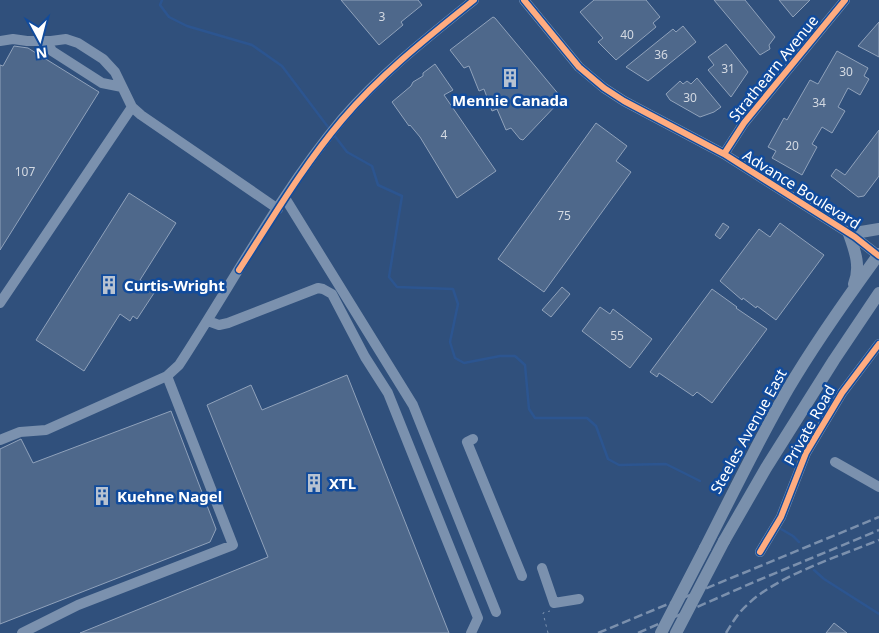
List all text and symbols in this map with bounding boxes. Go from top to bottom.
house number: 3 [379,8,386,25]
street label: Strathearn Avenue [724,11,822,125]
north arrow [15,15,65,65]
house number: 40 [620,26,634,43]
text: N [35,43,48,64]
house number: 36 [654,46,668,63]
house number: 31 [721,60,735,77]
house number: 30 [839,63,853,80]
building icon: Mennie Canada [499,67,521,89]
house number: 30 [683,89,697,106]
place label: Mennie Canada [452,90,568,110]
house number: 34 [812,94,826,111]
house number: 4 [441,126,448,143]
house number: 20 [785,137,799,154]
street label: Advance Boulevard [739,145,865,233]
house number: 107 [15,163,35,180]
house number: 75 [557,207,571,224]
building icon: Curtis-Wright [98,274,120,296]
place label: Curtis-Wright [124,275,225,295]
house number: 55 [610,327,624,344]
street label: Steeles Avenue East [705,364,791,497]
street label: Private Road [779,381,839,469]
building icon: XTL [303,472,325,494]
place label: XTL [329,473,356,493]
building icon: Kuehne Nagel [91,485,113,507]
place label: Kuehne Nagel [117,486,222,506]

